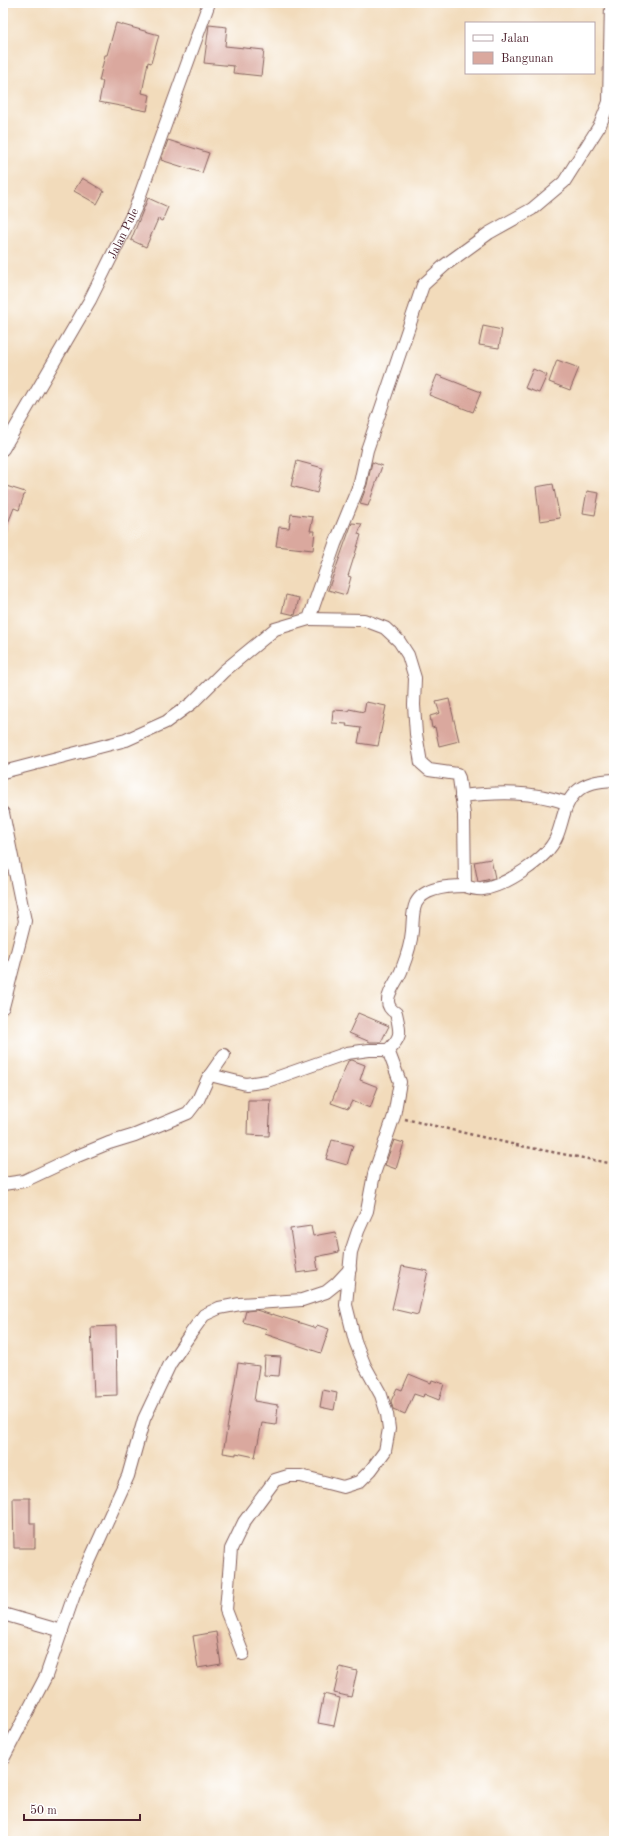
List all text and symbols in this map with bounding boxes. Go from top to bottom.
legend [465,22,595,74]
text: Jalan [501,33,530,45]
text: Bangunan [501,53,554,65]
street label: Jalan Pule [106,206,142,261]
scale bar [24,1796,140,1822]
text: 50 m [30,1804,57,1817]

